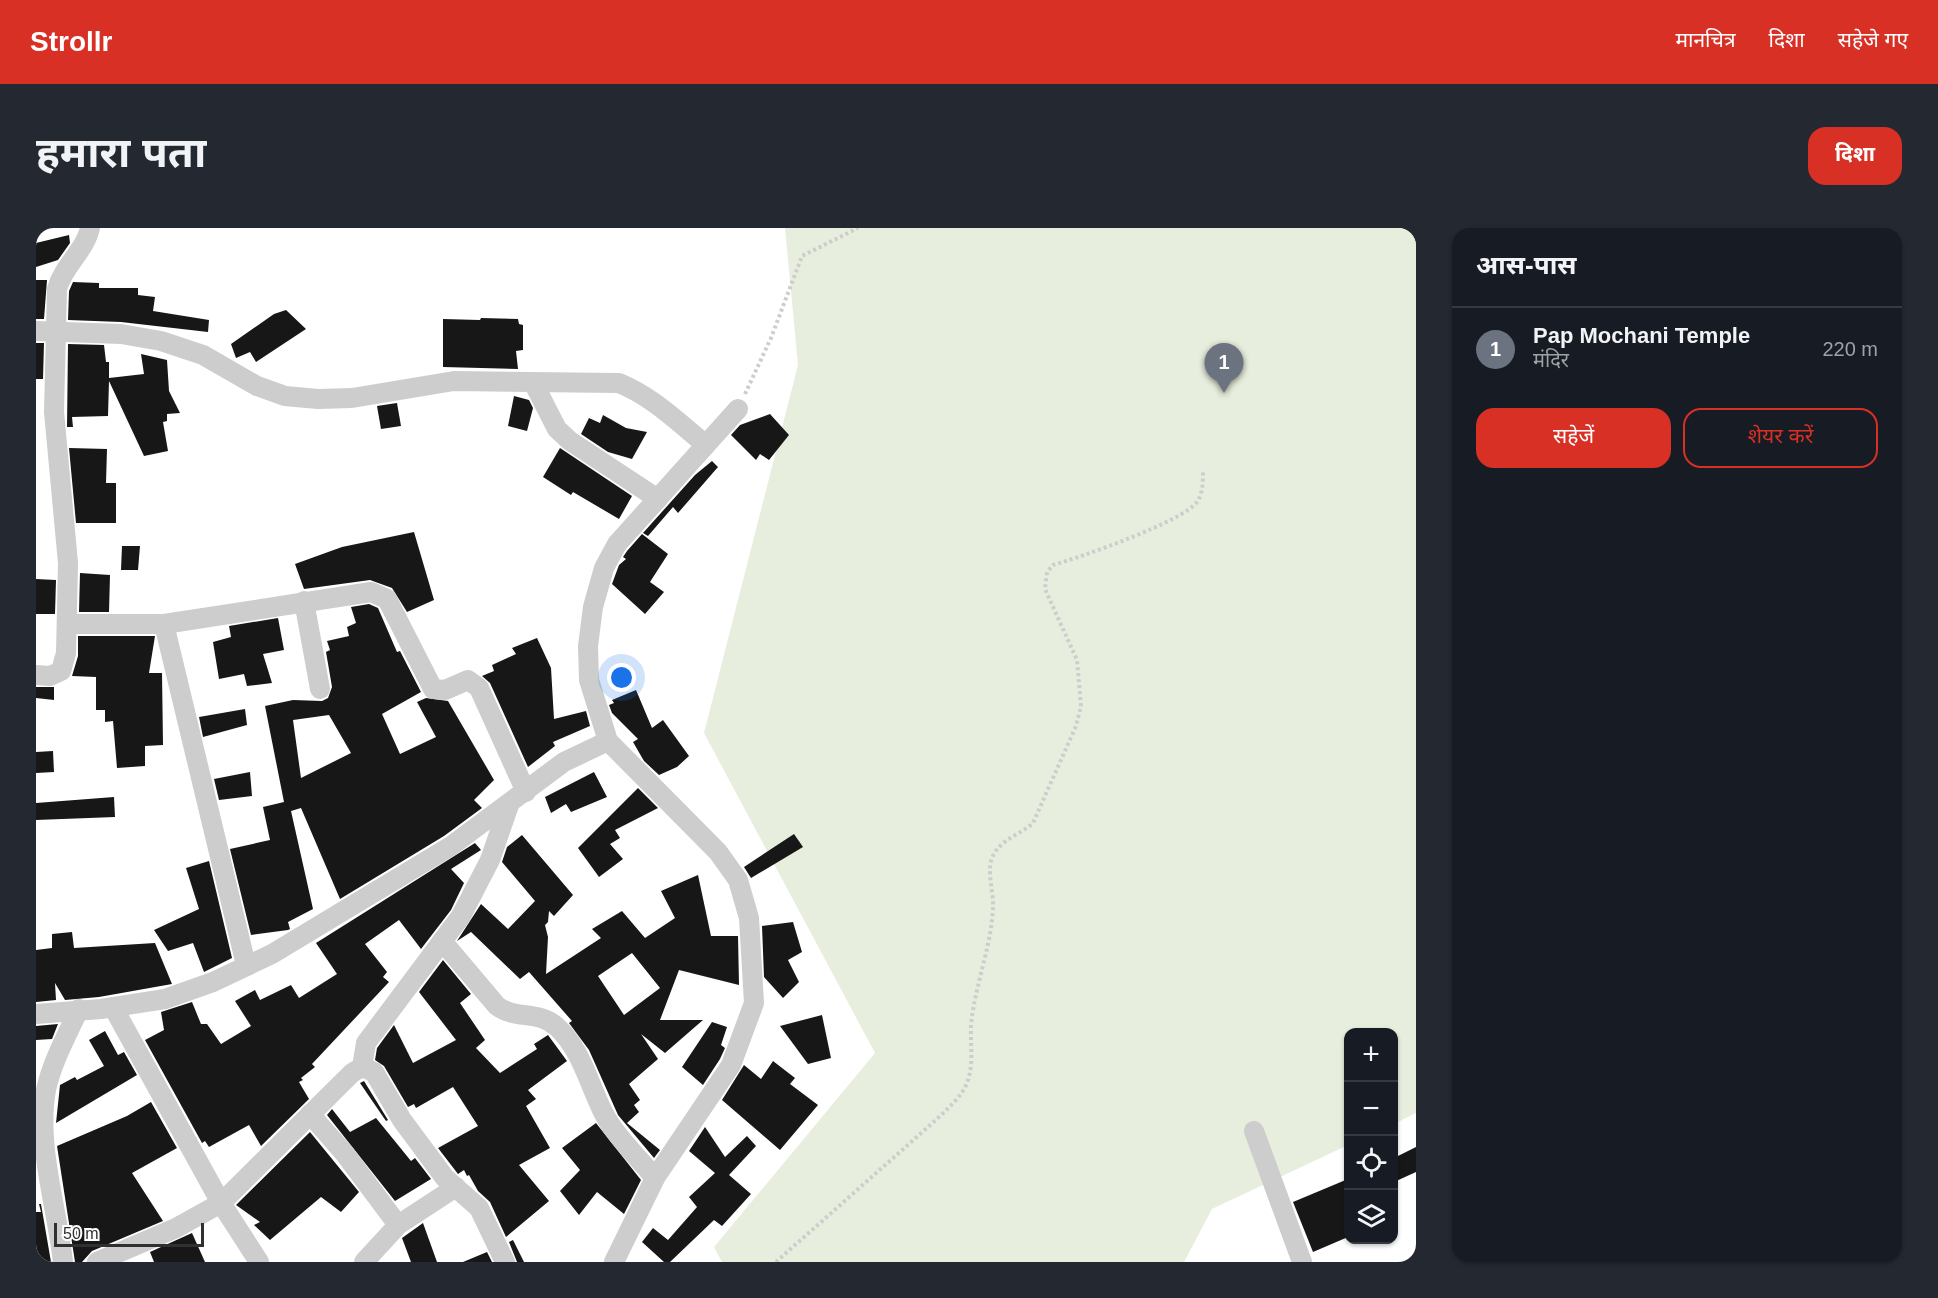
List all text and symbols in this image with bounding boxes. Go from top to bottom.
text: Strollr [30,26,112,57]
text: मानचित्र [1675,28,1735,51]
text: दिशा [1768,28,1805,51]
text: सहेजे गए [1838,28,1908,51]
button: दिशा [1808,127,1902,185]
text: हमारा पता [36,129,206,176]
text: आस-पास [1476,250,1576,280]
text: Pap Mochani Temple [1533,323,1750,348]
text: 1 [1490,338,1501,360]
text: 220 m [1822,338,1878,360]
pin: 1 [1204,344,1244,393]
text: मंदिर [1533,349,1569,371]
button: सहेजें [1476,408,1671,468]
button: शेयर करें [1683,408,1878,468]
your location [607,663,636,692]
map controls [1344,1028,1398,1244]
button: + [1344,1028,1398,1082]
button: − [1344,1082,1398,1136]
button: locate [1344,1136,1398,1190]
button: layers [1344,1190,1398,1244]
scale bar [54,1220,204,1248]
text: 50 m [63,1225,99,1242]

